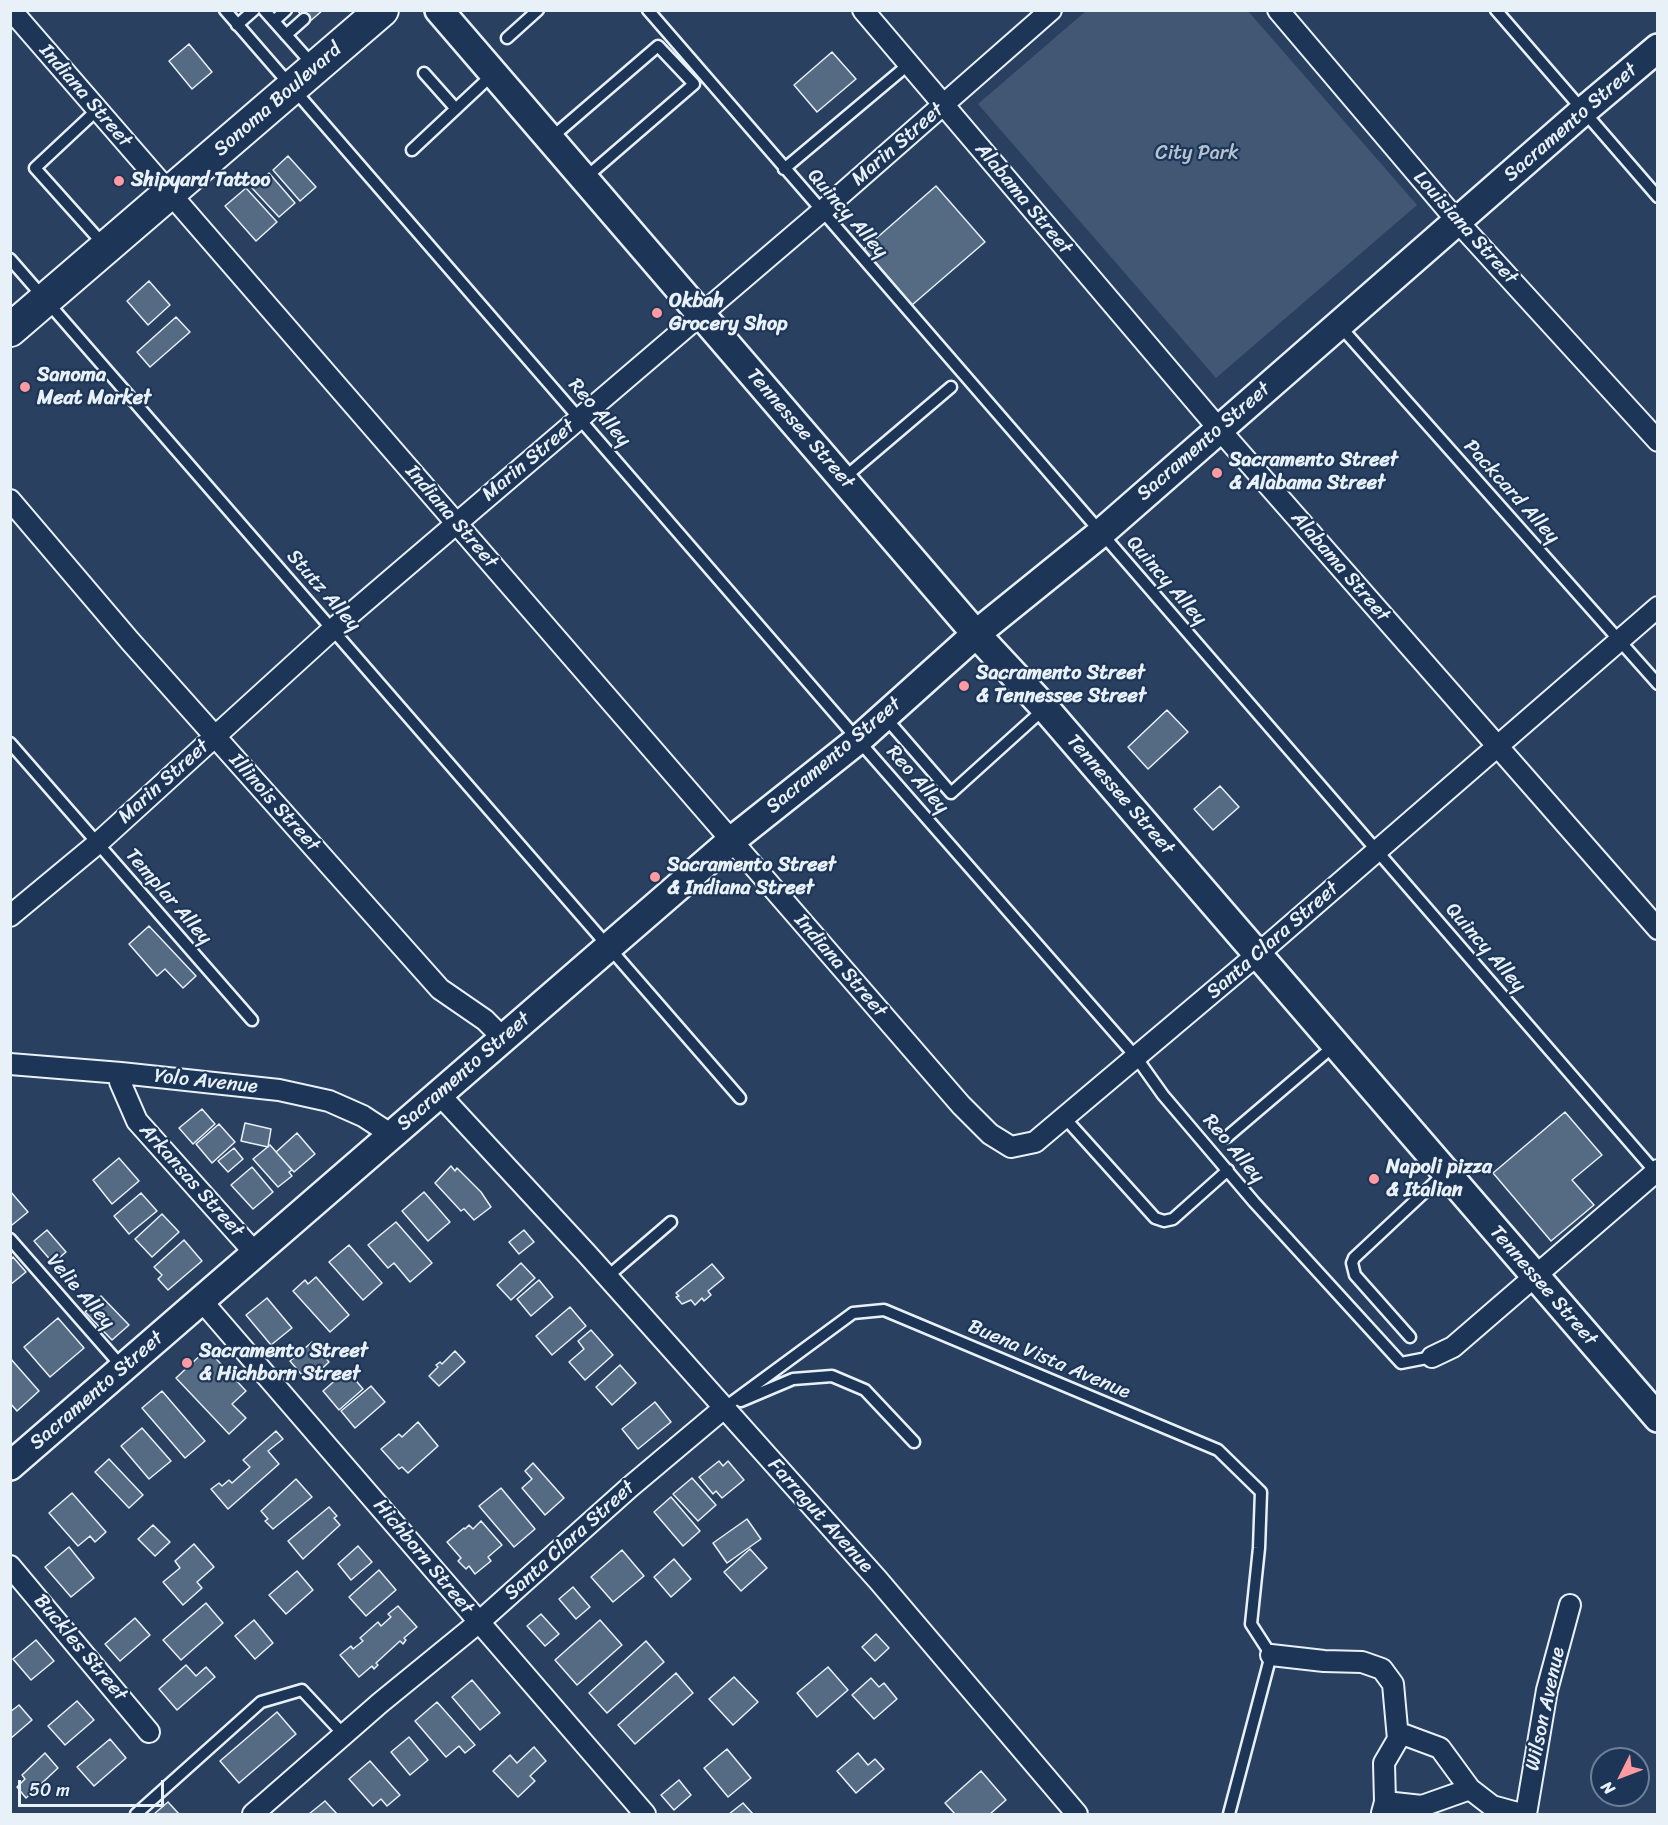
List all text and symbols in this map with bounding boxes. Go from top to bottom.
street label: Sonoma Boulevard [209,38,347,162]
street label: Indiana Street [34,39,136,153]
street label: Sacramento Street [1499,59,1643,187]
street label: Marin Street [847,98,949,192]
street label: Alabama Street [969,138,1077,260]
park label: City Park [1155,142,1239,166]
street label: Quincy Alley [802,164,892,264]
street label: Louisiana Street [1408,166,1522,290]
place label: Shipyard Tattoo [131,169,270,193]
marker: Shipyard Tattoo [112,174,126,188]
place label: Okbah Grocery Shop [669,290,788,337]
marker: Okbah Grocery Shop [650,306,664,320]
place label: Sanoma Meat Market [37,364,151,411]
street label: Tennessee Street [741,364,859,494]
street label: Reo Alley [563,374,635,452]
street label: Sacramento Street [1132,378,1276,506]
marker: Sanoma Meat Market [18,380,32,394]
street label: Marin Street [478,415,580,507]
street label: Packcard Alley [1458,435,1564,549]
place label: Sacramento Street & Alabama Street [1229,449,1398,496]
street label: Indiana Street [400,460,502,574]
marker: Sacramento Street & Alabama Street [1210,466,1224,480]
street label: Alabama Street [1286,507,1394,627]
street label: Quincy Alley [1121,531,1211,631]
street label: Stutz Alley [281,545,365,637]
place label: Sacramento Street & Tennessee Street [976,662,1146,709]
marker: Sacramento Street & Tennessee Street [957,679,971,693]
street label: Sacramento Street [762,693,906,819]
street label: Tennessee Street [1061,730,1179,860]
street label: Marin Street [114,735,214,829]
street label: Reo Alley [881,741,953,819]
street label: Illinois Street [224,749,324,857]
street label: Templar Alley [120,844,216,950]
place label: Sacramento Street & Indiana Street [667,854,836,901]
marker: Sacramento Street & Indiana Street [648,870,662,884]
street label: Santa Clara Street [1202,877,1344,1005]
street label: Quincy Alley [1440,898,1530,998]
street label: Indiana Street [789,909,891,1023]
street label: Sacramento Street [392,1008,536,1136]
street label: Yolo Avenue [153,1065,259,1099]
street label: Reo Alley [1197,1110,1269,1188]
street label: Arkansas Street [134,1119,248,1243]
place label: Napoli pizza & Italian [1386,1156,1492,1203]
marker: Napoli pizza & Italian [1367,1172,1381,1186]
street label: Tennessee Street [1484,1221,1602,1351]
street label: Velie Alley [41,1250,119,1334]
street label: Buena Vista Avenue [964,1315,1134,1405]
street label: Sacramento Street [25,1327,169,1455]
place label: Sacramento Street & Hichborn Street [199,1340,368,1387]
marker: Sacramento Street & Hichborn Street [180,1356,194,1370]
street label: Farragut Avenue [762,1454,878,1578]
street label: Santa Clara Street [500,1476,640,1606]
street label: Hichborn Street [368,1494,478,1620]
street label: Buckles Street [28,1590,132,1706]
street label: Wilson Avenue [1521,1645,1571,1773]
north arrow [1590,1747,1650,1807]
scale bar [21,1768,166,1806]
text: 50 m [29,1774,70,1806]
text: N [1593,1774,1622,1802]

